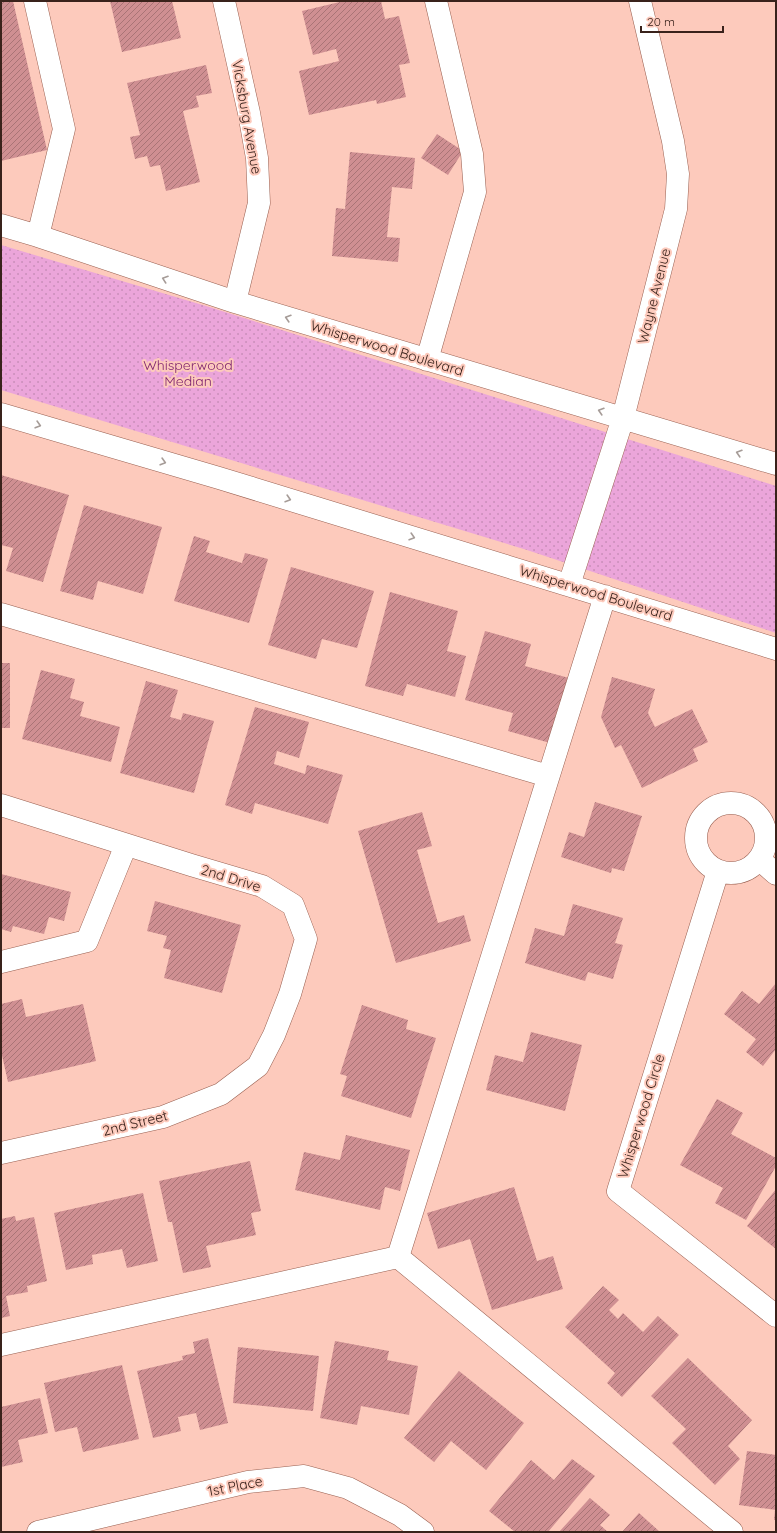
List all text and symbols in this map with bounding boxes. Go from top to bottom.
scale bar [641,8,723,34]
text: 20 m [647,14,675,29]
street label: Vicksburg Avenue [228,59,266,176]
street label: Wayne Avenue [633,246,675,346]
one-way arrow [161,275,168,283]
one-way arrow [285,314,292,323]
street label: Whisperwood Boulevard [308,316,466,380]
park label: Whisperwood Median [143,356,233,390]
one-way arrow [597,407,604,416]
one-way arrow [35,420,42,429]
one-way arrow [735,449,742,458]
one-way arrow [159,457,166,466]
one-way arrow [284,494,291,503]
one-way arrow [408,532,415,541]
street label: Whisperwood Boulevard [517,561,675,625]
street label: 2nd Drive [199,860,263,896]
street label: Whisperwood Circle [614,1052,668,1180]
street label: 2nd Street [101,1106,170,1140]
street label: 1st Place [206,1472,264,1500]

